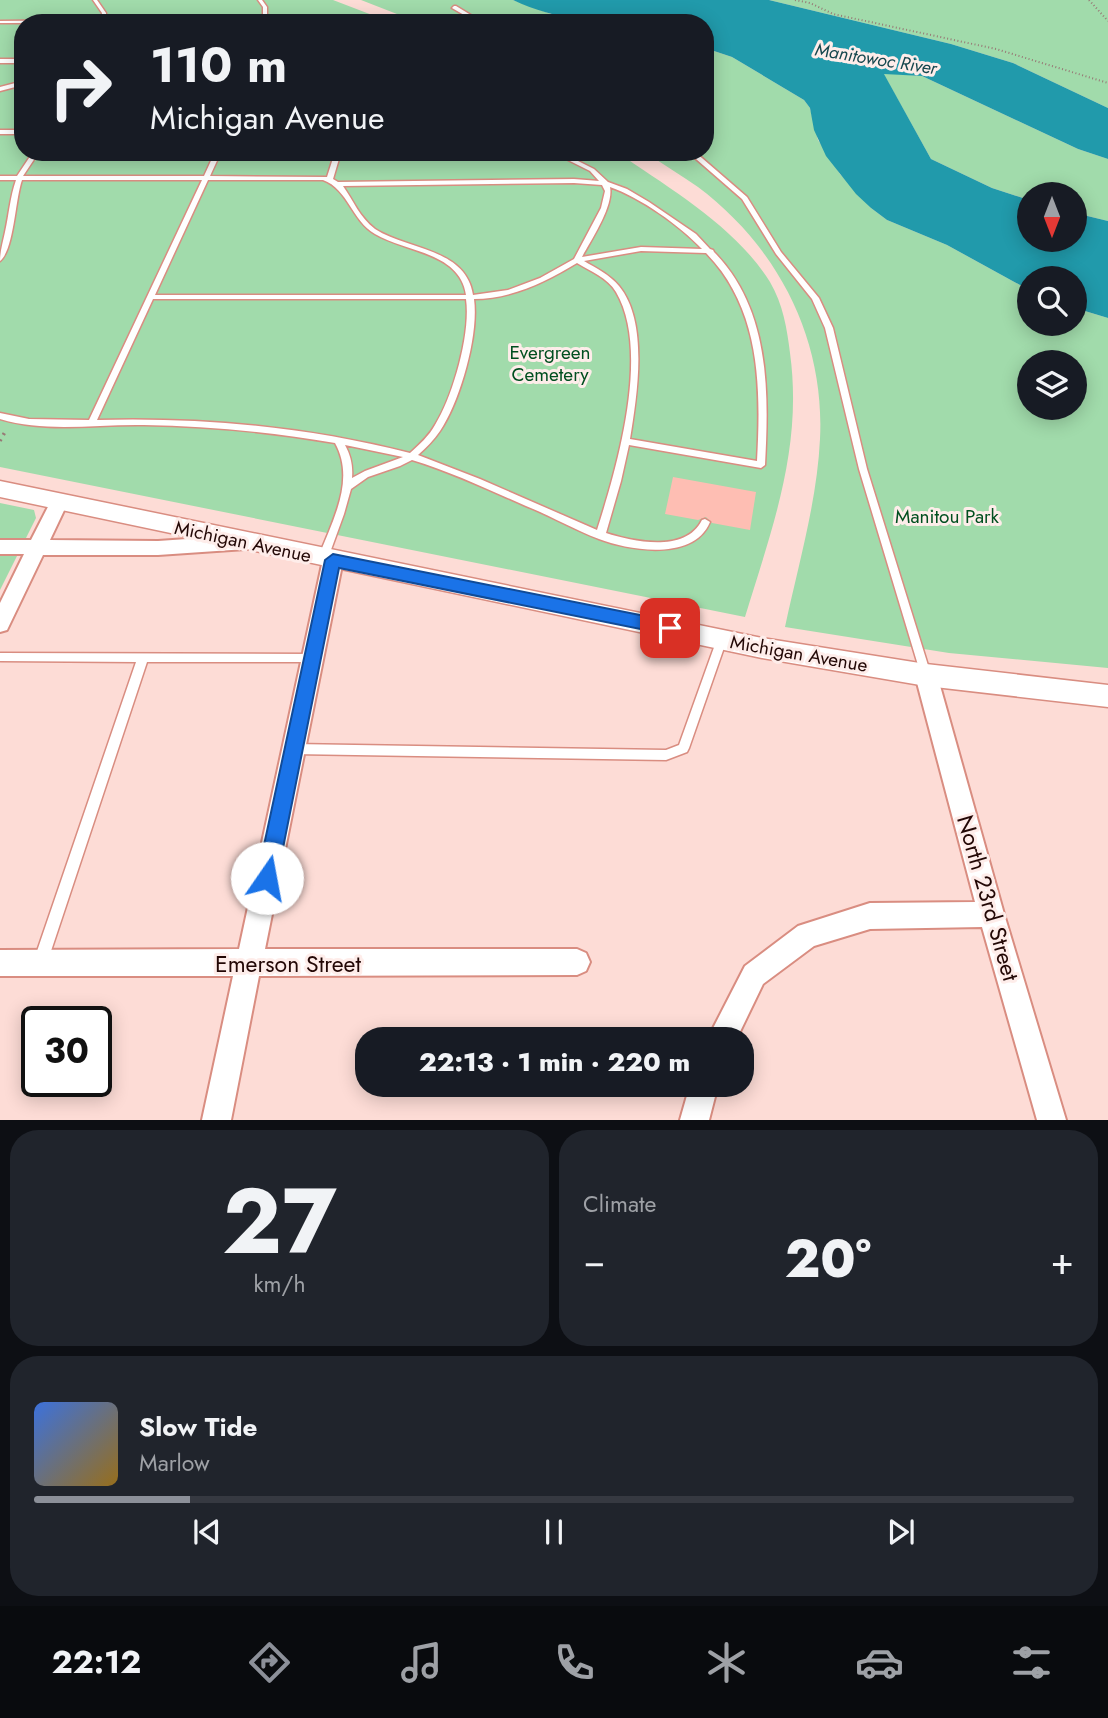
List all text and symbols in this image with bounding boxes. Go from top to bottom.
text: 110 m [150,30,287,100]
water label: Manitowoc River [813,37,940,82]
icon: right [35,42,126,133]
text: Michigan Avenue [150,95,384,141]
north arrow [1017,182,1087,252]
map controls [1017,182,1087,420]
button: search [1017,266,1087,336]
park label: Evergreen Cemetery [509,339,591,388]
button: layers [1017,350,1087,420]
park label: Manitou Park [895,503,1000,530]
street label: Michigan Avenue [172,514,314,569]
pin [640,598,700,658]
icon: arrive [651,609,689,647]
street label: Michigan Avenue [728,628,870,679]
street label: North 23rd Street [948,811,1028,985]
position arrow [230,841,304,915]
street label: Emerson Street [215,947,361,981]
speed limit sign: 30 [21,1006,112,1097]
text: 22:13 · 1 min · 220 m [419,1043,690,1081]
text: 27 [222,1156,337,1287]
text: Climate [583,1187,656,1221]
text: 20° [785,1221,871,1297]
text: − [583,1233,605,1288]
text: + [1051,1233,1074,1288]
text: km/h [254,1267,305,1301]
text: Slow Tide [139,1408,258,1446]
text: Marlow [139,1446,210,1480]
icon: previous [188,1513,226,1551]
icon: pause [535,1513,573,1551]
icon: next [882,1513,920,1551]
icon: directions [245,1638,294,1687]
icon: music [397,1638,446,1687]
icon: phone [550,1638,599,1687]
icon: climate [702,1638,751,1687]
icon: car [855,1638,904,1687]
icon: filters [1007,1638,1056,1687]
text: 22:12 [52,1639,141,1685]

